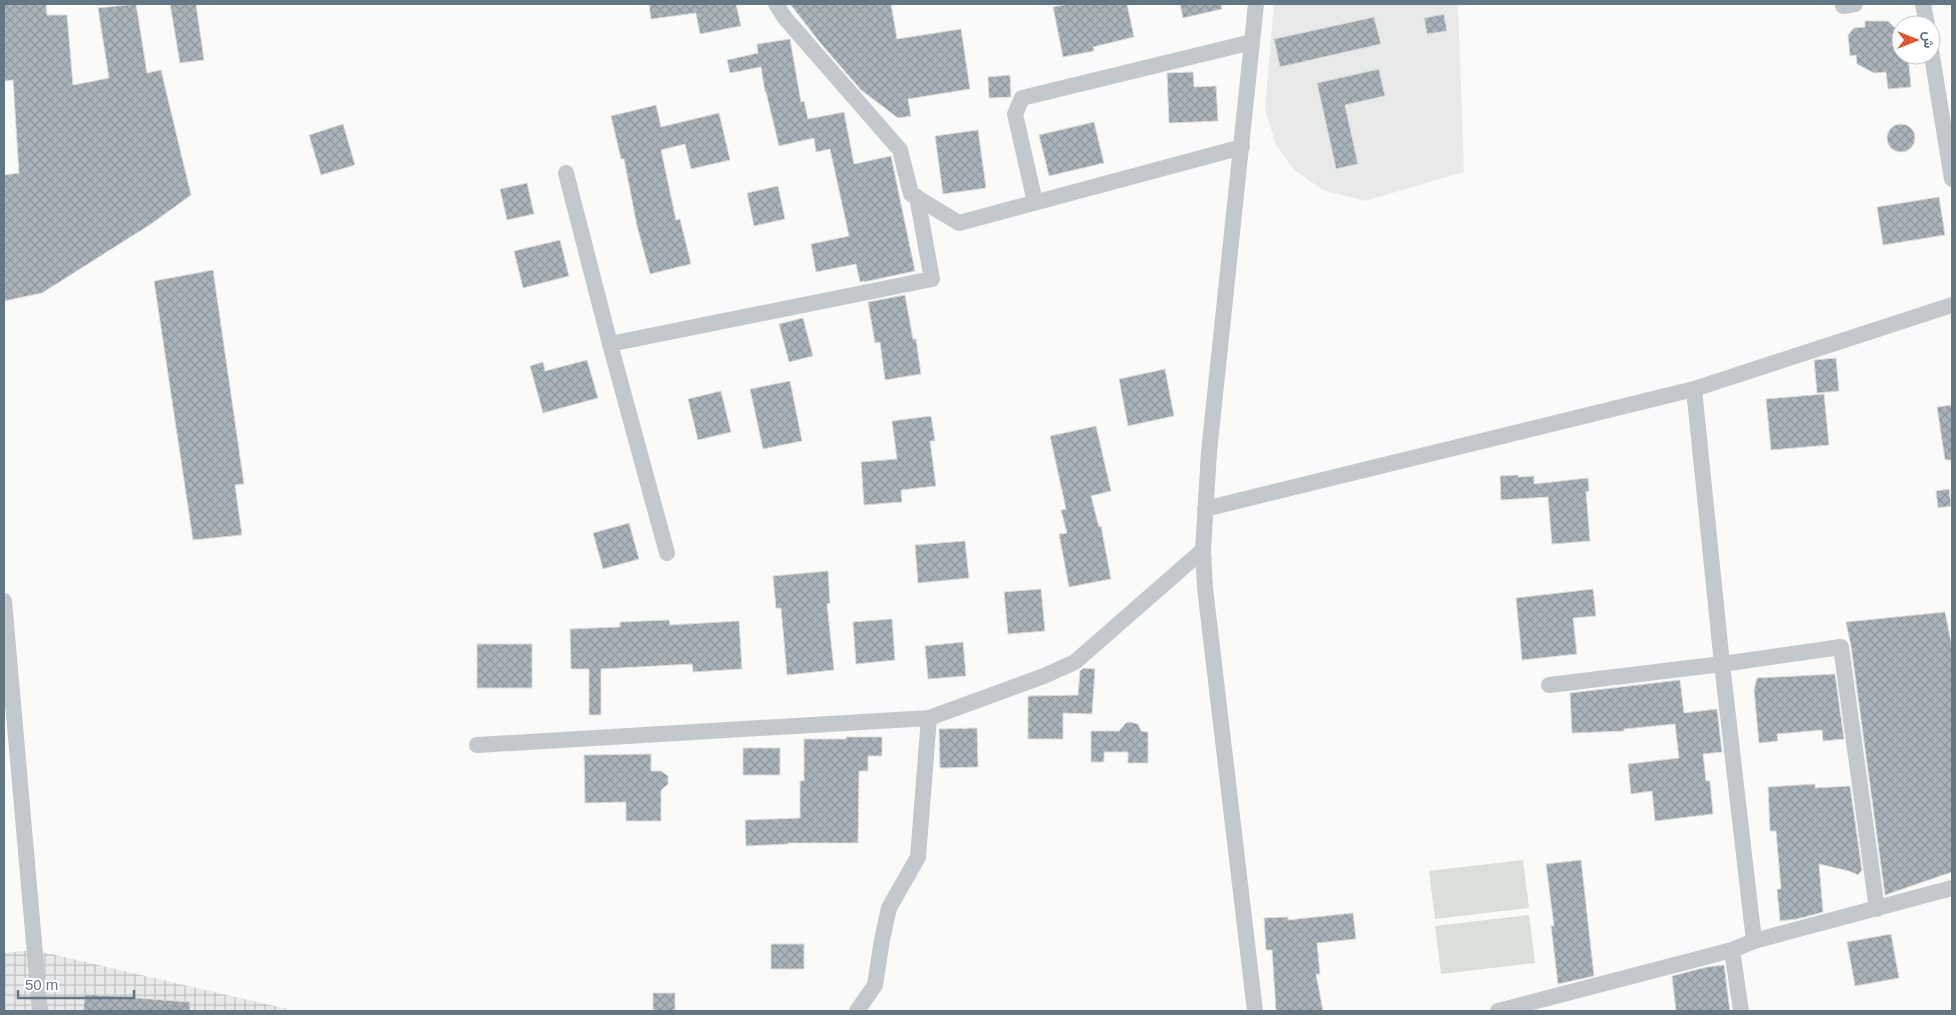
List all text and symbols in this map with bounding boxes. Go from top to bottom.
north arrow [1891,15,1941,65]
text: ش [1920,32,1937,49]
scale bar [18,968,134,1000]
text: 50 m [25,976,58,993]

